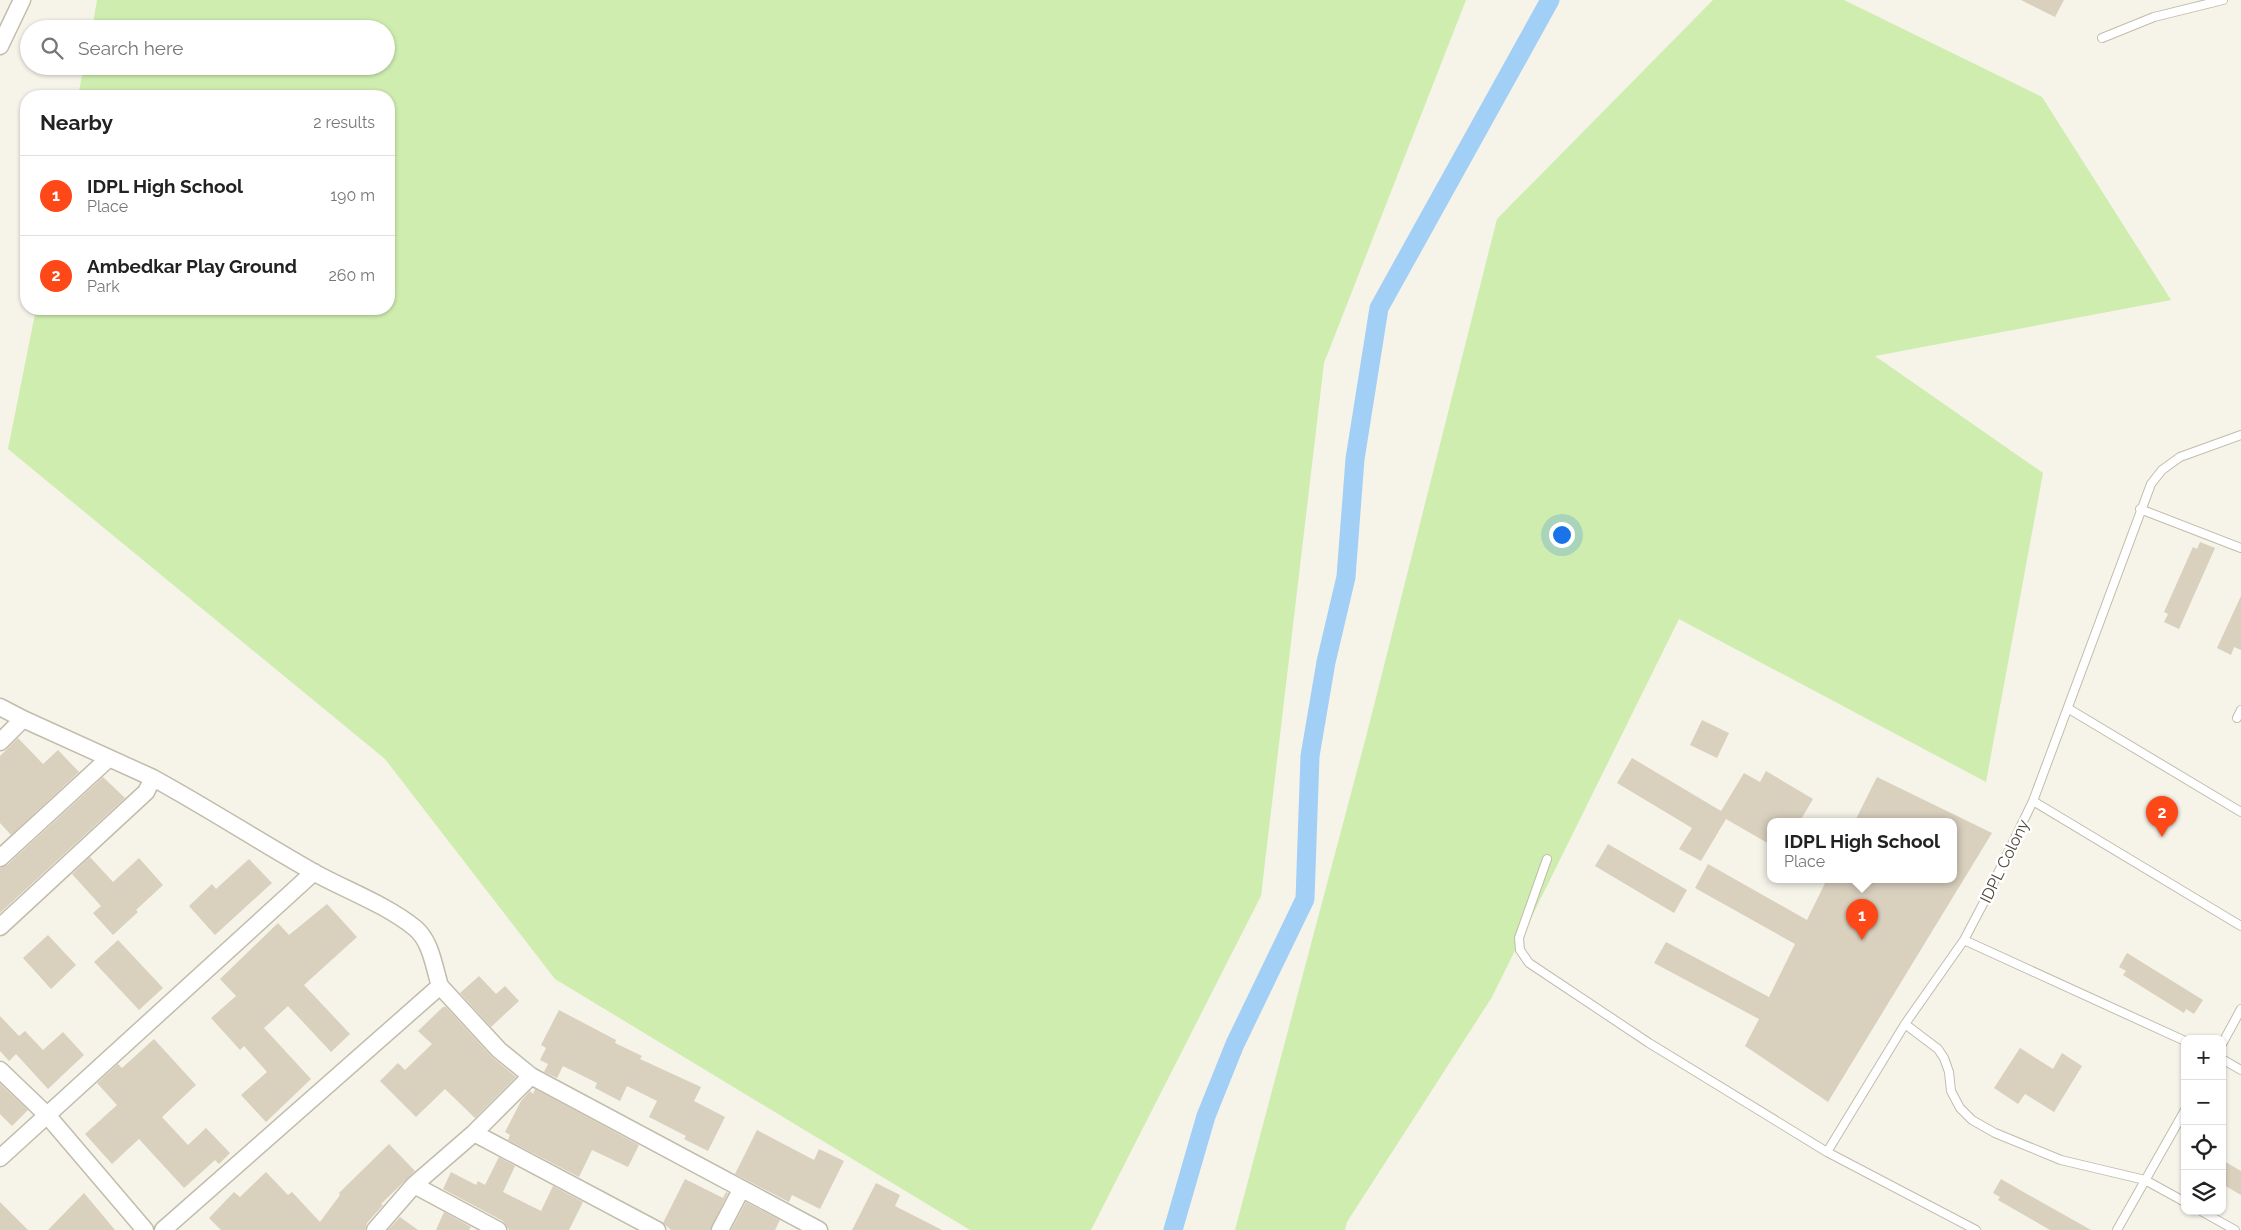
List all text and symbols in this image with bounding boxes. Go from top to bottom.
search box [20,20,395,75]
icon: search [38,34,66,62]
text: Search here [78,37,184,59]
text: Nearby [40,110,113,135]
text: 2 results [313,113,375,132]
text: IDPL High School [87,175,243,197]
text: 1 [52,186,60,205]
text: 190 m [330,186,375,205]
text: Place [87,197,128,216]
text: Ambedkar Play Ground [87,255,297,277]
text: 2 [51,266,61,285]
text: 260 m [328,266,375,285]
text: Park [87,277,120,296]
your location [1549,522,1575,548]
pin: 2 [2146,796,2178,837]
street label: IDPL Colony [1976,816,2033,906]
popup [1767,818,1957,883]
text: IDPL High School [1784,830,1940,852]
text: Place [1784,852,1825,871]
pin: 1 [1846,899,1878,940]
map controls [2181,1035,2226,1215]
button: + [2181,1035,2226,1080]
button: − [2181,1080,2226,1125]
button: locate [2181,1125,2226,1170]
button: layers [2181,1170,2226,1215]

